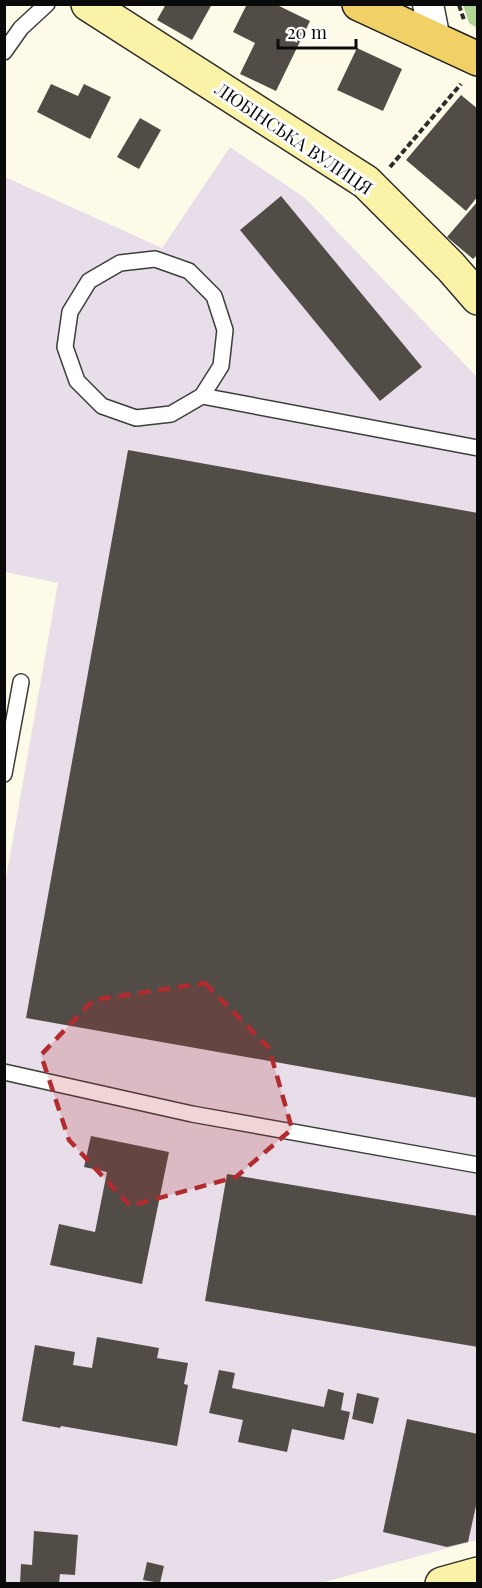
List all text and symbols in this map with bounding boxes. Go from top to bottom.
scale bar [278,12,356,50]
text: 20 m [287,20,327,44]
street label: ЛЮБІНСЬКА ВУЛИЦЯ [210,76,377,200]

